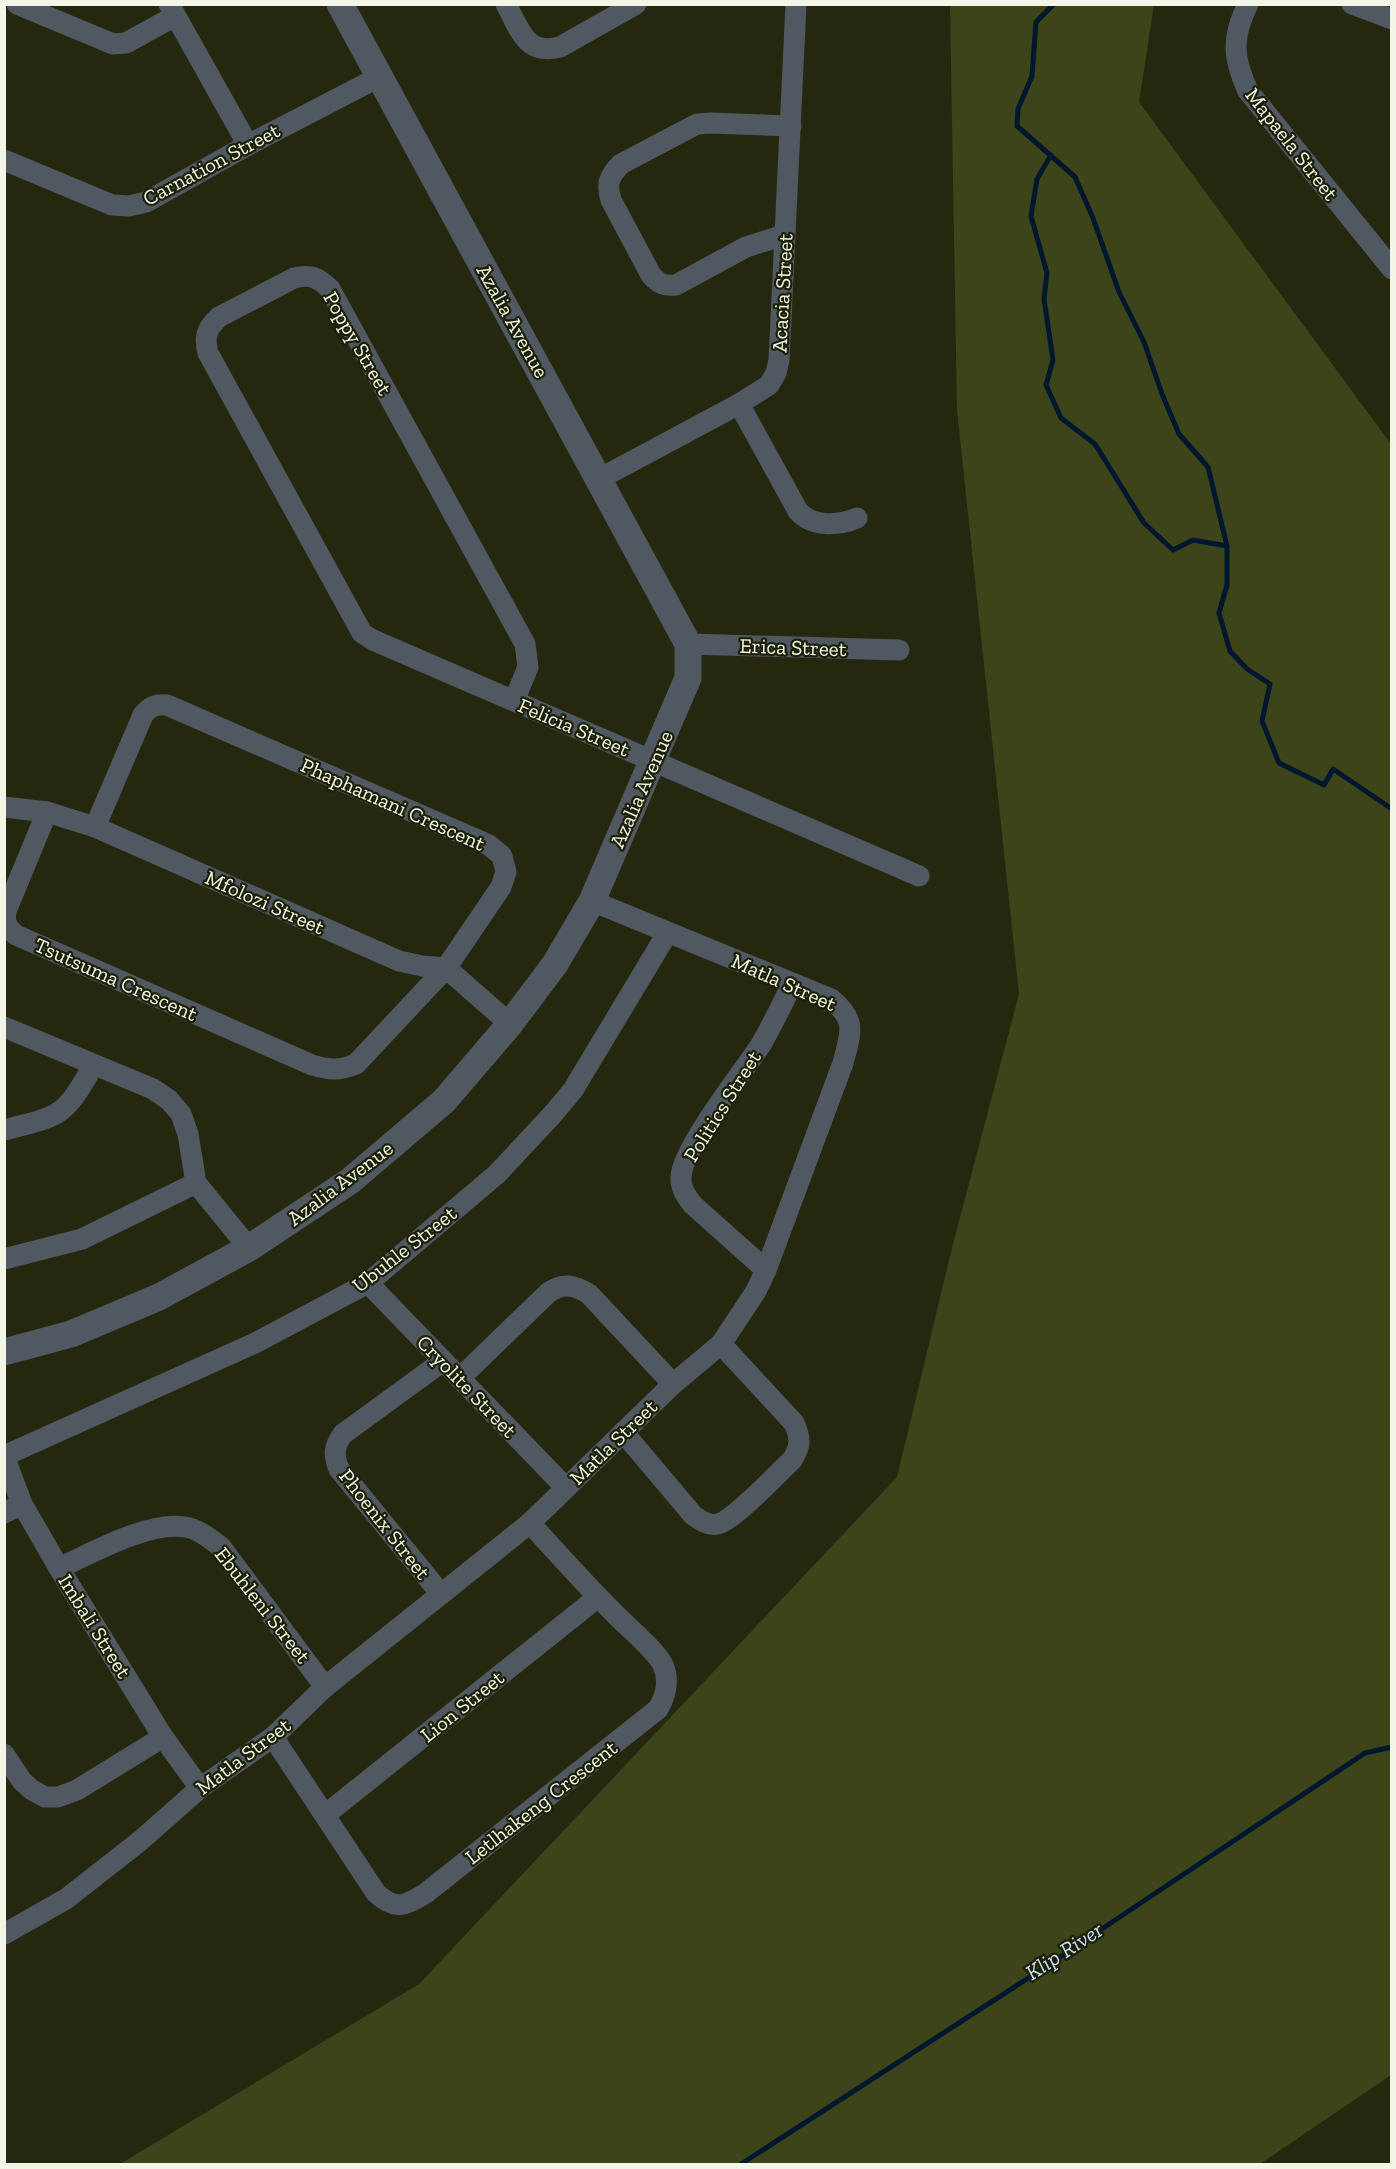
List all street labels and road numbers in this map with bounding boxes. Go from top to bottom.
street label: Mapaela Street [1240,83,1344,205]
street label: Carnation Street [138,117,284,211]
street label: Acacia Street [766,233,798,353]
street label: Azalia Avenue [472,260,554,382]
street label: Poppy Street [318,287,398,399]
street label: Erica Street [739,633,847,661]
street label: Felicia Street [515,692,634,762]
street label: Azalia Avenue [604,726,678,852]
street label: Phaphamani Crescent [297,752,489,856]
street label: Mfolozi Street [201,865,329,940]
street label: Tsutsuma Crescent [31,932,202,1026]
street label: Matla Street [728,948,840,1016]
street label: Politics Street [678,1046,766,1166]
street label: Azalia Avenue [282,1135,398,1231]
street label: Ubuhle Street [347,1200,461,1297]
street label: Cryolite Street [412,1330,522,1443]
street label: Matla Street [564,1394,662,1490]
street label: Phoenix Street [334,1464,436,1584]
street label: Ebuhleni Street [210,1542,316,1668]
street label: Imbali Street [53,1569,137,1683]
street label: Lion Street [415,1665,509,1747]
street label: Matla Street [191,1712,295,1800]
street label: Letlhakeng Crescent [460,1735,622,1869]

